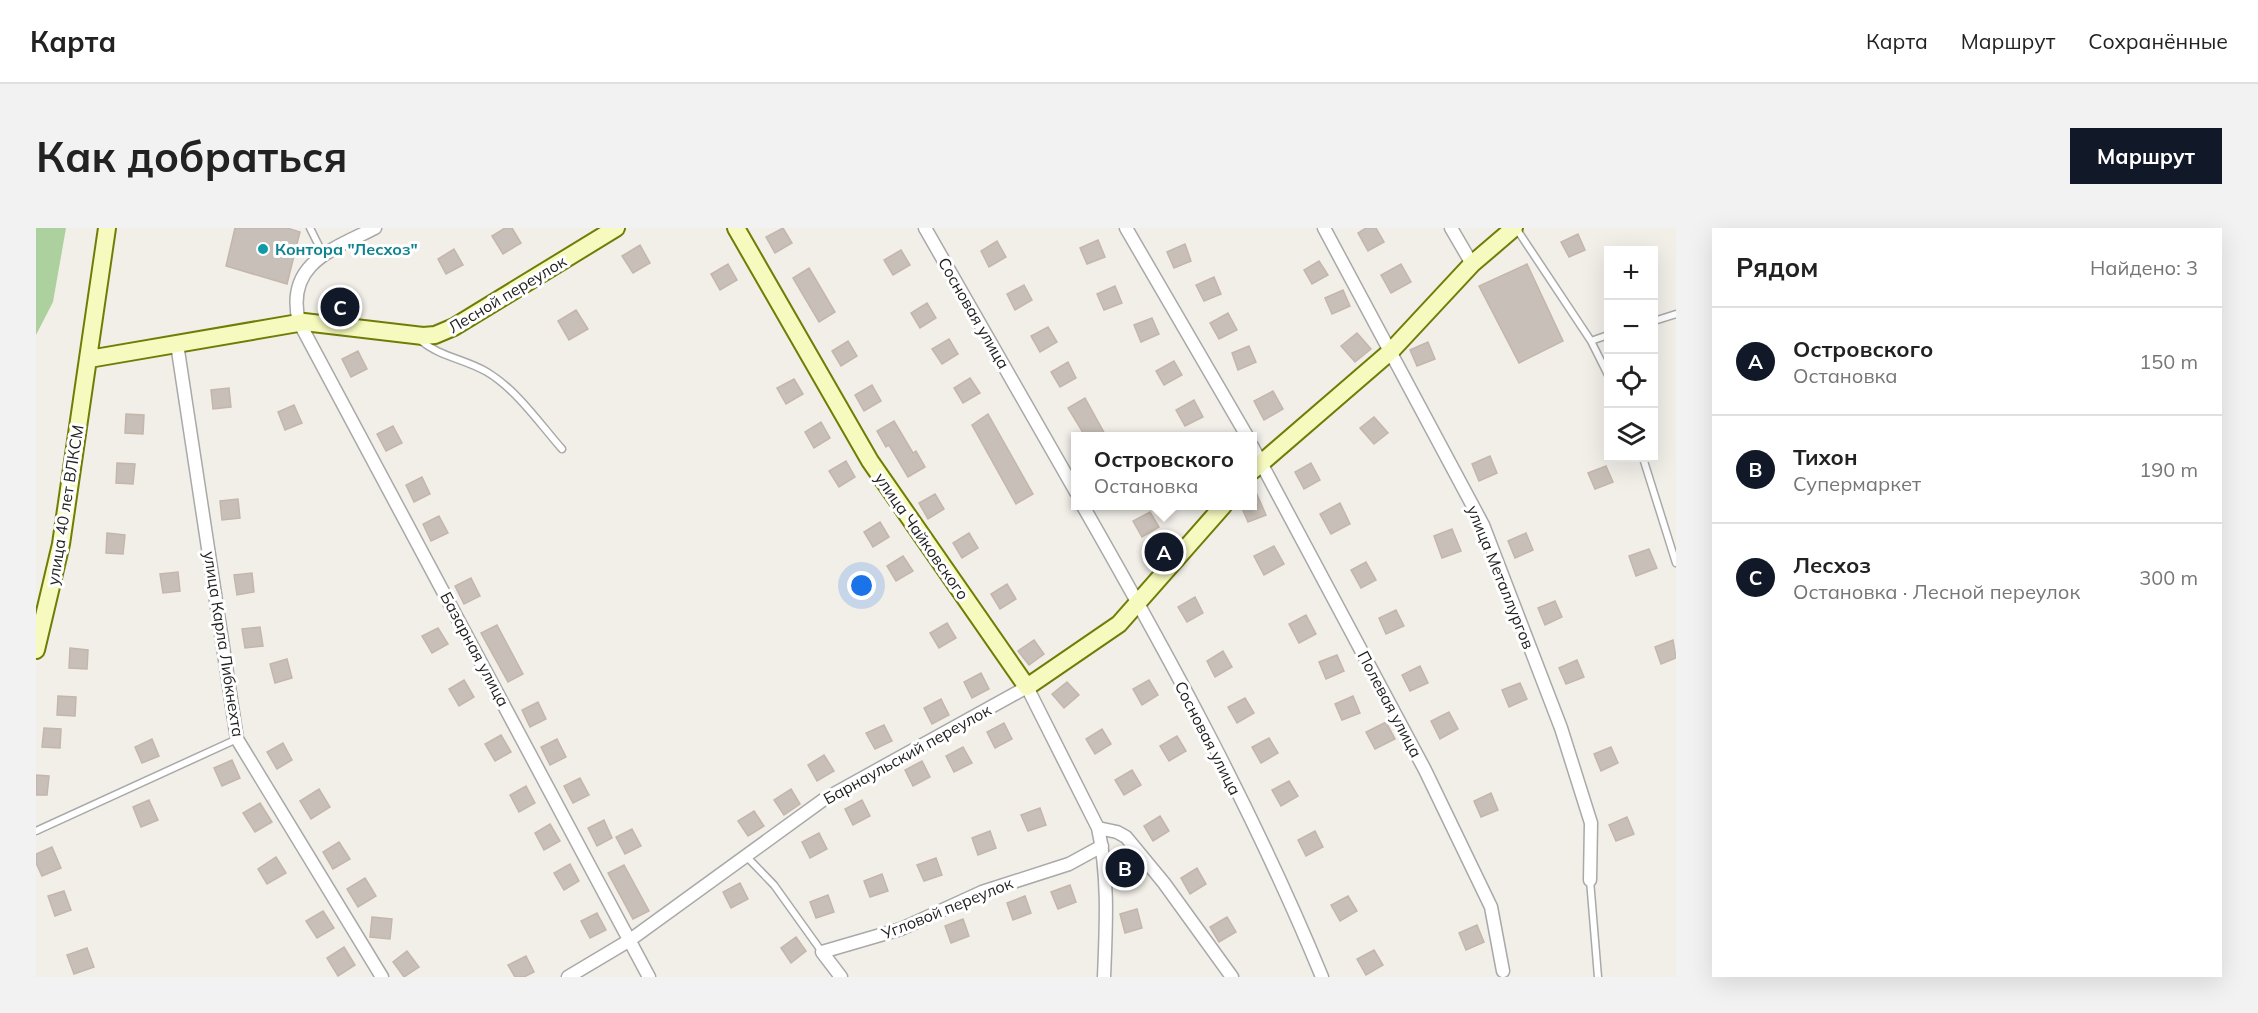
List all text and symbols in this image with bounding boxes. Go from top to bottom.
text: Карта [30,24,116,59]
text: Карта [1866,28,1928,54]
text: Маршрут [1961,28,2055,54]
text: Сохранённые [2088,28,2228,54]
button: Маршрут [2070,128,2222,184]
text: Как добраться [36,130,348,183]
place label: Контора "Лесхоз" [275,239,418,259]
marker: Контора "Лесхоз" [256,242,270,256]
map controls [1604,246,1658,462]
button: + [1604,246,1658,300]
street label: Лесной переулок [444,251,570,337]
text: Рядом [1736,251,1819,284]
street label: Сосновая улица [934,254,1014,372]
text: Найдено: 3 [2090,255,2198,280]
pin: C [320,284,360,329]
button: − [1604,300,1658,354]
text: Островского [1793,335,1933,363]
text: A [1748,349,1763,374]
text: 150 m [2139,349,2198,374]
button: locate [1604,354,1658,408]
text: Остановка [1793,363,1898,388]
button: layers [1604,408,1658,462]
street label: улица 40 лет ВЛКСМ [42,423,88,587]
popup [1071,432,1257,510]
text: Тихон [1793,443,1858,471]
text: Островского [1094,445,1234,473]
text: B [1749,457,1762,482]
text: 190 m [2139,457,2198,482]
street label: улица Чайковского [871,469,973,603]
text: Супермаркет [1793,471,1921,496]
text: Остановка [1094,473,1198,498]
street label: улица Металлургов [1463,502,1539,652]
pin: A [1144,530,1184,574]
street label: улица Карла Либкнехта [199,550,249,738]
text: Лесхоз [1793,551,1871,579]
text: C [1749,565,1762,590]
text: 300 m [2139,565,2198,590]
your location [847,571,876,600]
text: Остановка · Лесной переулок [1793,579,2080,604]
street label: Базарная улица [436,588,514,710]
street label: Полевая улица [1353,647,1427,761]
street label: Сосновая улица [1171,678,1245,798]
street label: Барнаульский переулок [820,699,995,808]
pin: B [1106,846,1144,890]
street label: Угловой переулок [878,872,1016,944]

